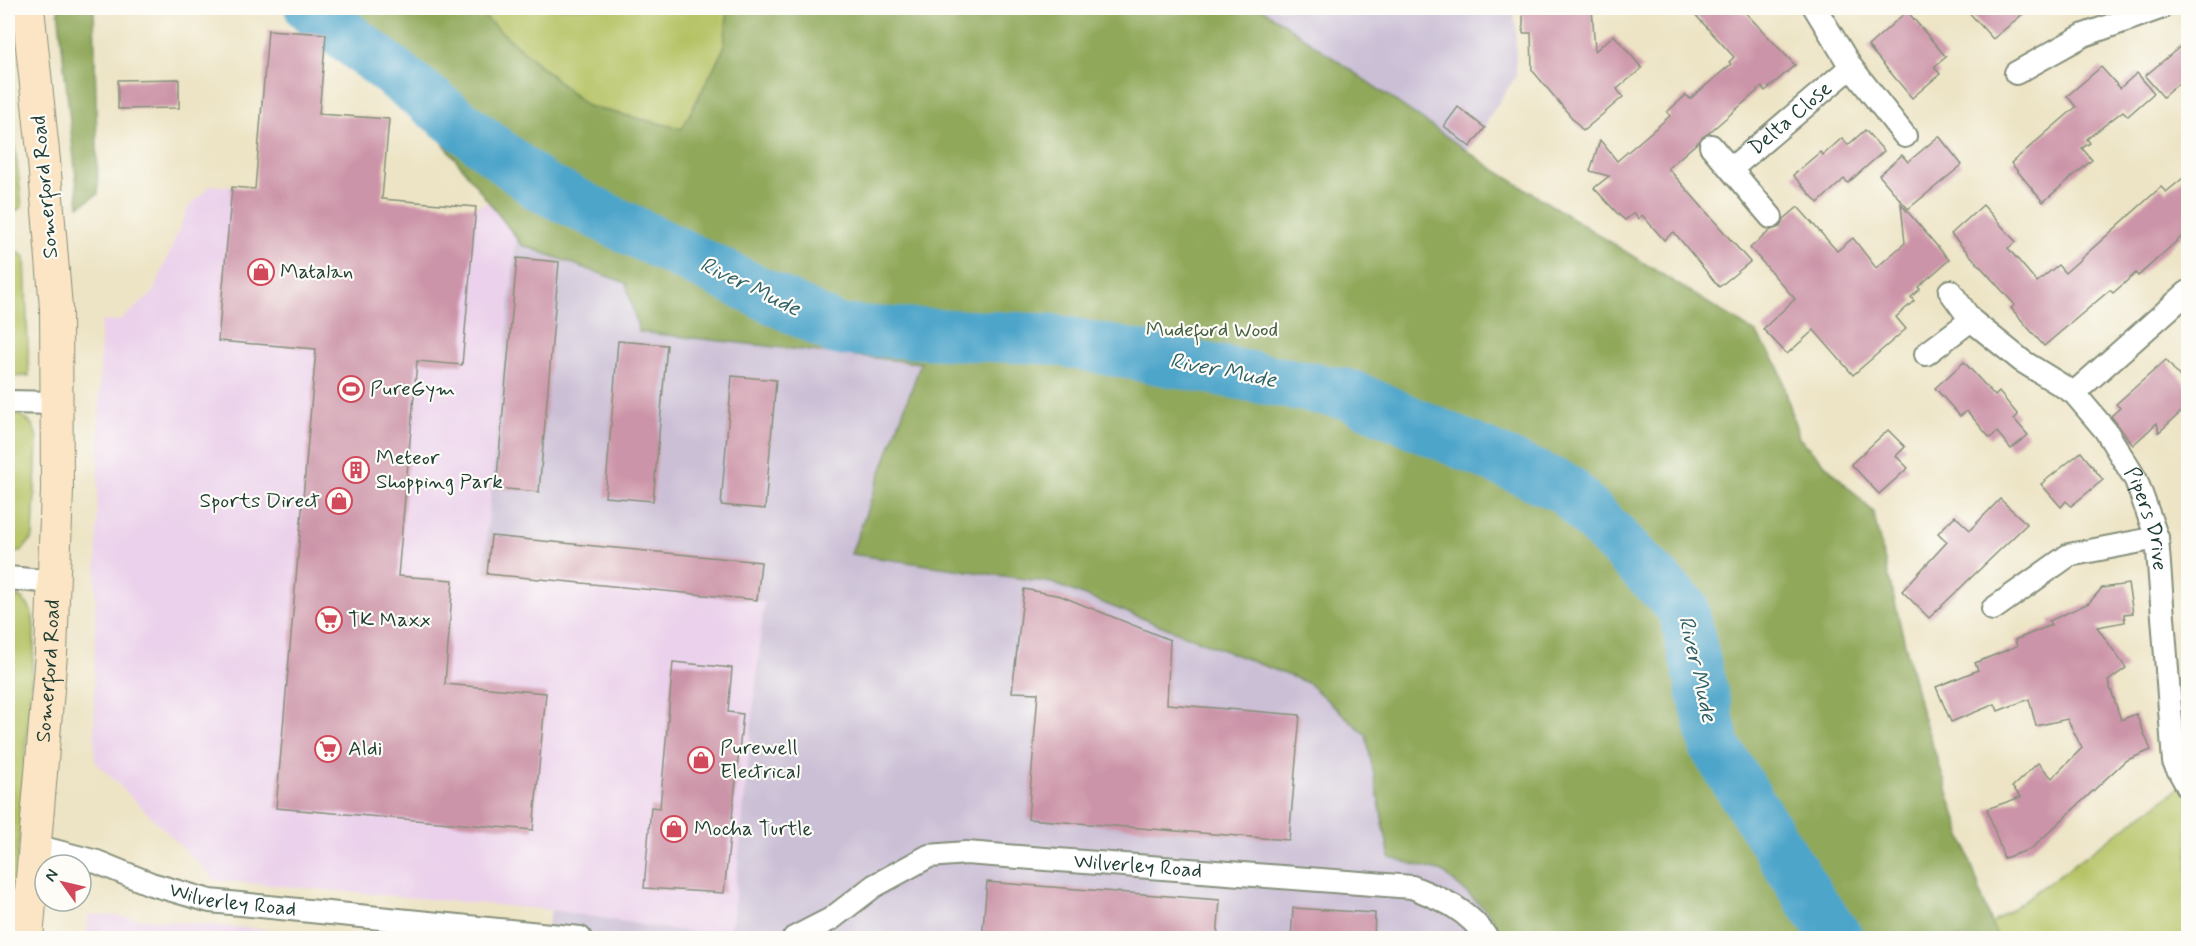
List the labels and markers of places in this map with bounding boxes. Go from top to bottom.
shop icon: Matalan [246,257,276,287]
place label: Matalan [280,258,353,286]
sports icon: PureGym [336,374,366,404]
place label: PureGym [370,375,455,403]
place label: Meteor Shopping Park [376,444,503,496]
building icon: Meteor Shopping Park [341,455,371,485]
shop icon: Sports Direct [324,486,354,516]
place label: Sports Direct [199,487,320,515]
supermarket icon: TK Maxx [314,605,344,635]
place label: TK Maxx [348,606,431,634]
supermarket icon: Aldi [313,734,343,764]
place label: Purewell Electrical [720,734,800,786]
place label: Aldi [348,735,382,763]
shop icon: Purewell Electrical [686,745,716,775]
shop icon: Mocha Turtle [659,814,689,844]
place label: Mocha Turtle [694,815,812,843]

